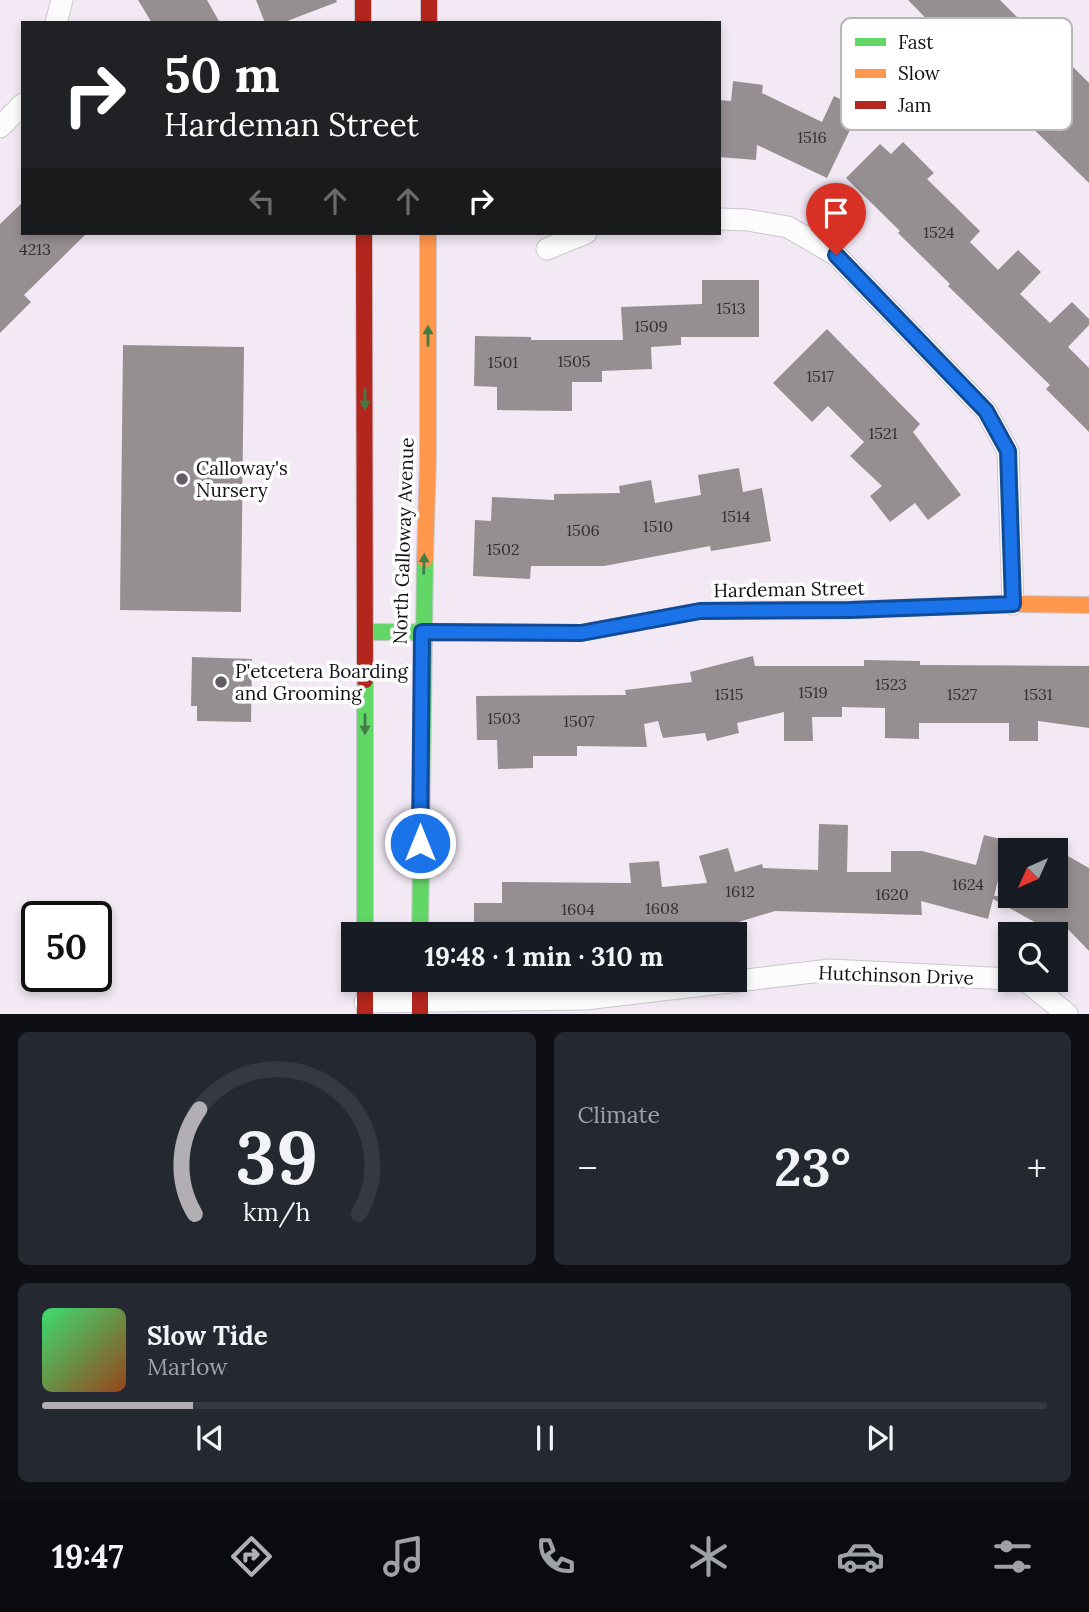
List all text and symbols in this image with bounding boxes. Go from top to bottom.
legend [841,18,1072,130]
text: Fast [898,30,934,54]
text: 50 m [164,43,280,105]
icon: right [49,49,140,140]
text: Slow [898,61,941,85]
text: Jam [897,93,932,117]
text: Hardeman Street [164,104,419,145]
house number: 1516 [797,127,827,147]
icon: left [243,182,281,220]
icon: ahead [316,182,354,220]
icon: ahead [389,182,427,220]
icon: right [462,182,500,220]
pin [806,183,866,255]
icon: arrive [817,194,855,232]
house number: 1524 [923,222,955,242]
house number: 4213 [19,239,51,259]
house number: 1513 [716,298,746,318]
house number: 1509 [634,316,668,336]
one-way arrow [422,325,434,347]
house number: 1505 [557,351,591,371]
house number: 1501 [488,352,518,372]
house number: 1517 [806,366,834,386]
one-way arrow [359,388,371,410]
house number: 1521 [869,423,898,443]
street label: North Galloway Avenue [387,437,419,645]
place label: Calloway's Nursery [196,456,288,502]
marker: Calloway's Nursery [174,471,190,487]
house number: 1514 [721,506,751,526]
house number: 1510 [643,516,673,536]
house number: 1506 [566,520,600,540]
house number: 1502 [487,539,519,559]
one-way arrow [418,553,429,575]
street label: Hardeman Street [713,576,866,602]
place label: P'etcetera Boarding and Grooming [235,659,408,705]
marker: P'etcetera Boarding and Grooming [213,674,229,690]
house number: 1523 [875,674,907,694]
house number: 1519 [798,682,828,702]
house number: 1515 [714,684,744,704]
house number: 1527 [947,684,978,704]
house number: 1531 [1023,684,1053,704]
house number: 1503 [487,708,521,728]
house number: 1507 [563,711,595,731]
one-way arrow [359,714,371,736]
position arrow [383,806,457,880]
north arrow [998,838,1068,908]
map controls [998,838,1068,992]
house number: 1624 [952,874,984,894]
house number: 1612 [725,881,755,901]
house number: 1620 [875,884,909,904]
house number: 1608 [645,898,679,918]
house number: 1604 [561,899,595,919]
speed limit sign: 50 [21,901,112,992]
button: search [998,922,1068,992]
text: 19:48 · 1 min · 310 m [424,940,664,973]
street label: Hutchinson Drive [818,960,974,990]
text: Climate [578,1100,660,1129]
text: 39 [235,1112,318,1205]
text: 23° [774,1134,851,1200]
text: − [578,1144,598,1192]
text: + [1027,1144,1047,1192]
text: km/h [243,1196,311,1228]
text: Slow Tide [147,1319,268,1352]
text: Marlow [147,1352,228,1381]
icon: previous [191,1419,229,1457]
icon: pause [526,1419,564,1457]
icon: next [861,1419,899,1457]
icon: directions [227,1532,276,1581]
icon: music [379,1532,428,1581]
icon: phone [531,1532,580,1581]
icon: climate [684,1532,733,1581]
icon: car [836,1532,885,1581]
icon: filters [988,1532,1037,1581]
text: 19:47 [52,1536,124,1577]

